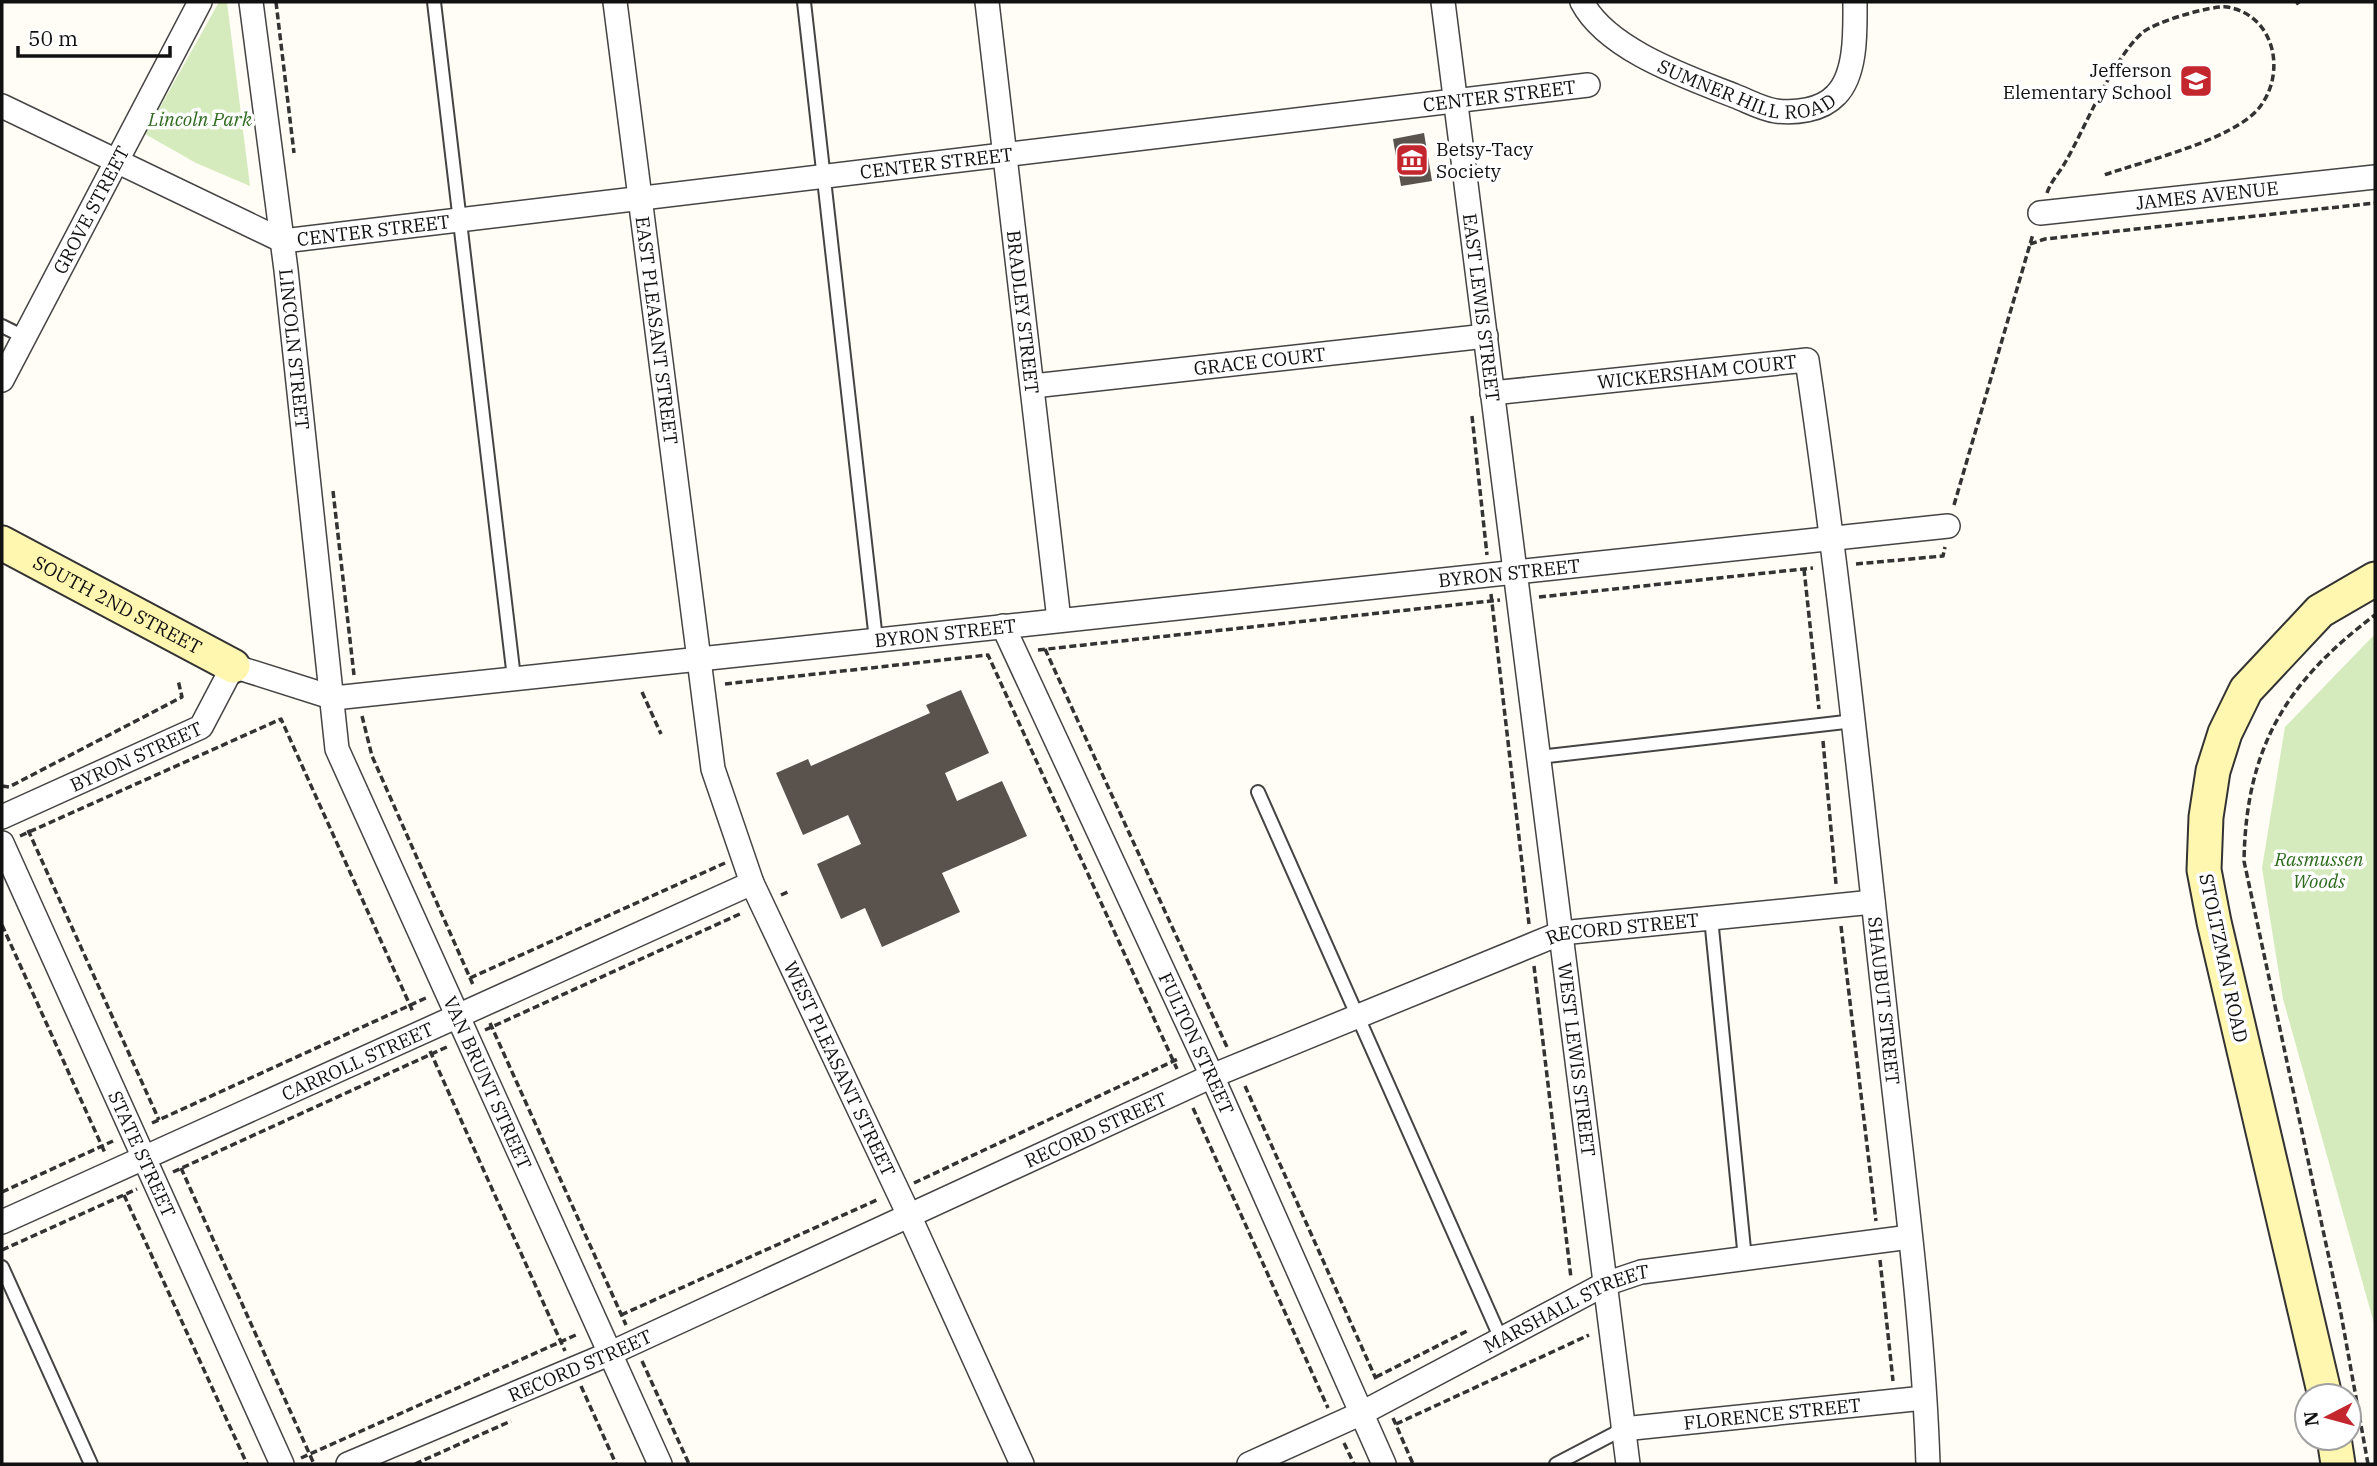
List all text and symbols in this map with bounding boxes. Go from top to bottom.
scale bar [18,14,170,58]
text: 50 m [28,24,78,52]
street label: SUMNER HILL ROAD [1654,54,1840,124]
place label: Jefferson Elementary School [2003,58,2172,104]
school or university icon: Jefferson Elementary School [2177,62,2215,100]
street label: CENTER STREET [1421,75,1577,117]
park label: Lincoln Park [147,107,253,131]
place label: Betsy-Tacy Society [1436,137,1534,183]
museum icon: Betsy-Tacy Society [1393,141,1431,179]
street label: GROVE STREET [48,142,135,278]
street label: CENTER STREET [858,142,1014,184]
street label: JAMES AVENUE [2134,175,2280,215]
street label: CENTER STREET [295,209,451,251]
street label: EAST LEWIS STREET [1458,212,1505,403]
street label: EAST PLEASANT STREET [630,215,683,446]
street label: BRADLEY STREET [1002,229,1045,395]
street label: LINCOLN STREET [274,268,315,431]
street label: GRACE COURT [1192,342,1327,380]
street label: WICKERSHAM COURT [1596,349,1798,394]
street label: SOUTH 2ND STREET [29,550,206,659]
street label: BYRON STREET [1437,553,1581,592]
street label: BYRON STREET [873,613,1017,652]
street label: BYRON STREET [66,716,206,797]
park label: Rasmussen Woods [2274,847,2364,893]
street label: STOLTZMAN ROAD [2194,871,2254,1045]
street label: RECORD STREET [1542,907,1700,950]
street label: SHAUBUT STREET [1863,915,1905,1086]
street label: WEST PLEASANT STREET [779,957,901,1180]
street label: WEST LEWIS STREET [1553,961,1601,1158]
street label: FULTON STREET [1153,968,1239,1118]
street label: VAN BRUNT STREET [438,992,537,1173]
street label: CARROLL STREET [278,1017,437,1106]
street label: STATE STREET [103,1087,181,1221]
street label: RECORD STREET [1021,1087,1171,1173]
street label: MARSHALL STREET [1479,1259,1650,1358]
street label: RECORD STREET [504,1324,656,1407]
north arrow [2293,1382,2363,1452]
street label: FLORENCE STREET [1682,1393,1862,1435]
text: N [2298,1410,2324,1428]

